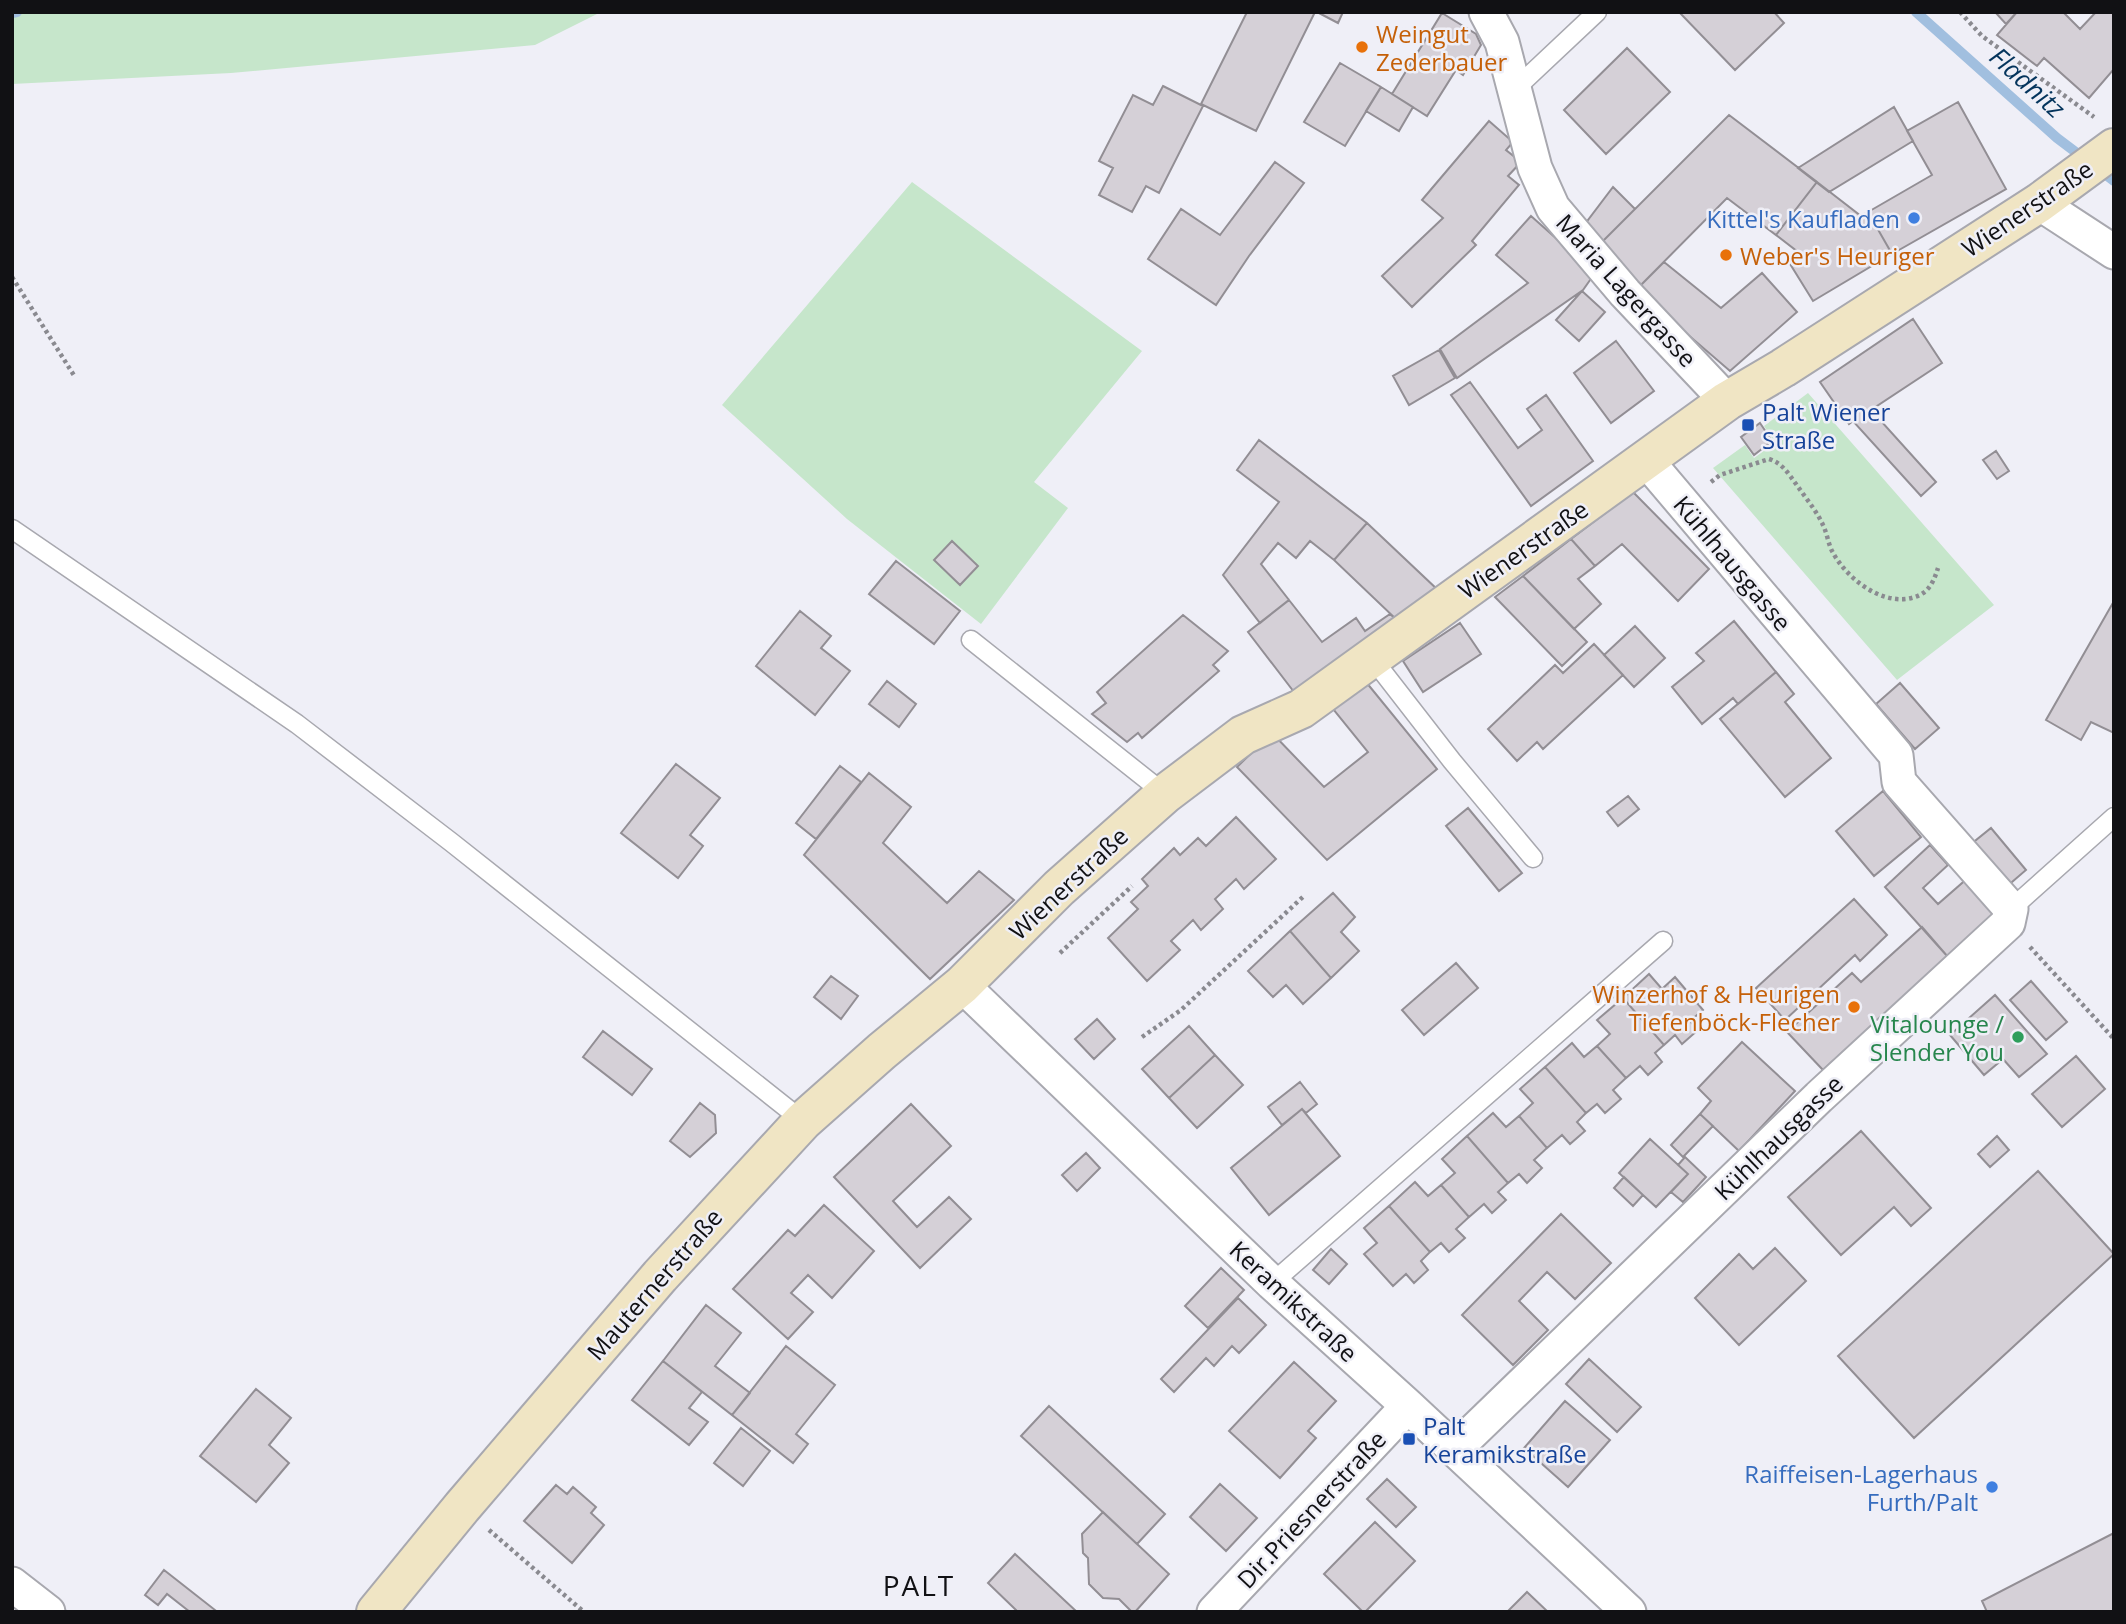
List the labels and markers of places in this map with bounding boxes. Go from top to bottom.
place label: Weingut Zederbauer [1376,17,1507,78]
marker: Weingut Zederbauer [1354,39,1370,55]
place label: Kittel's Kaufladen [1707,202,1900,235]
marker: Kittel's Kaufladen [1906,210,1922,226]
place label: Weber's Heuriger [1740,239,1935,272]
marker: Weber's Heuriger [1718,247,1734,263]
place label: Palt Wiener Straße [1762,395,1891,456]
marker: Palt Wiener Straße [1740,417,1756,433]
place label: Winzerhof & Heurigen Tiefenböck-Flecher [1592,977,1840,1038]
marker: Winzerhof & Heurigen Tiefenböck-Flecher [1846,999,1862,1015]
place label: Vitalounge / Slender You [1870,1007,2004,1068]
marker: Vitalounge / Slender You [2010,1029,2026,1045]
place label: Palt Keramikstraße [1423,1409,1587,1470]
marker: Palt Keramikstraße [1401,1431,1417,1447]
place label: Raiffeisen-Lagerhaus Furth/Palt [1744,1457,1978,1518]
marker: Raiffeisen-Lagerhaus Furth/Palt [1984,1479,2000,1495]

